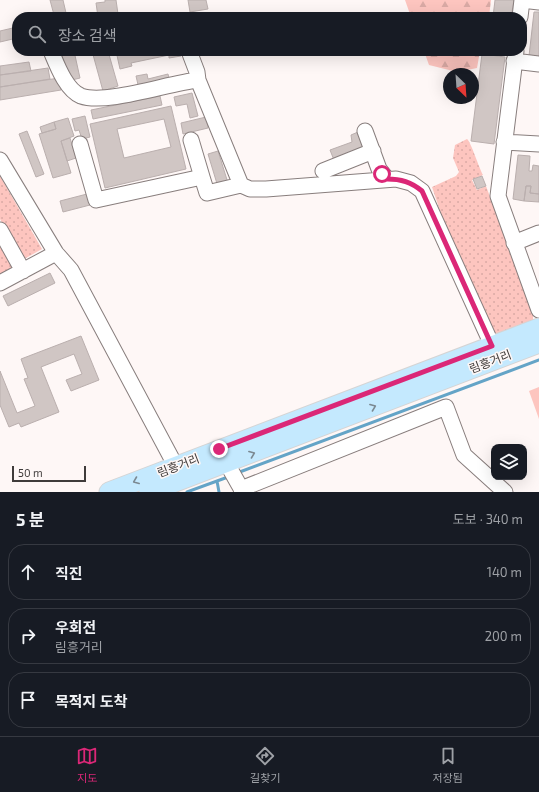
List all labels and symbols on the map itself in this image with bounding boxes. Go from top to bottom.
north arrow [443,68,479,104]
route start [373,165,391,183]
street label: 림흥거리 [467,347,513,375]
one-way arrow [369,403,376,411]
route end [210,440,228,458]
street label: 림흥거리 [155,451,201,479]
one-way arrow [247,451,255,459]
scale bar [12,464,86,483]
one-way arrow [133,476,141,484]

